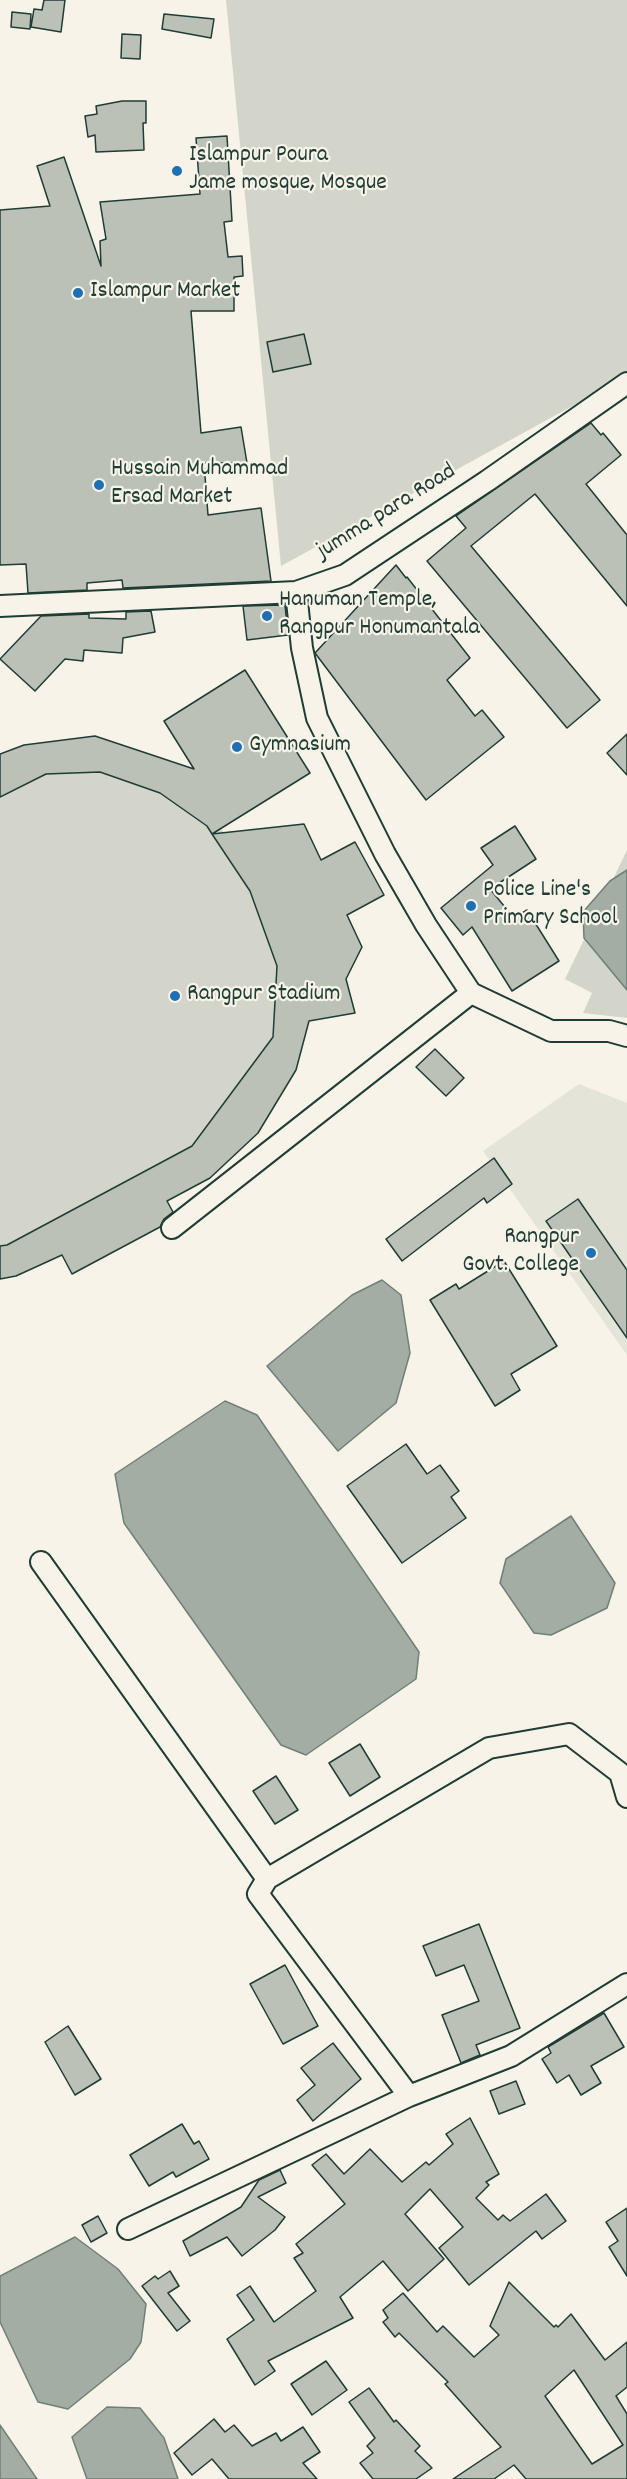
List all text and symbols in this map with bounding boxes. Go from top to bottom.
place label: Islampur Poura Jame mosque, Mosque [189,143,387,199]
marker: Islampur Poura Jame mosque, Mosque [170,164,184,178]
place label: Islampur Market [90,279,240,307]
marker: Islampur Market [71,286,85,300]
place label: Hussain Muhammad Ersad Market [111,457,288,513]
street label: jumma para Road [312,459,462,567]
marker: Hussain Muhammad Ersad Market [92,478,106,492]
place label: Hanuman Temple, Rangpur Honumantala [279,588,480,644]
marker: Hanuman Temple, Rangpur Honumantala [260,609,274,623]
place label: Gymnasium [249,733,351,761]
marker: Gymnasium [230,740,244,754]
place label: Police Line's Primary School [483,878,617,934]
marker: Police Line's Primary School [464,899,478,913]
place label: Rangpur Stadium [187,982,341,1010]
marker: Rangpur Stadium [168,989,182,1003]
place label: Rangpur Govt. College [462,1225,579,1281]
marker: Rangpur Govt. College [584,1246,598,1260]

